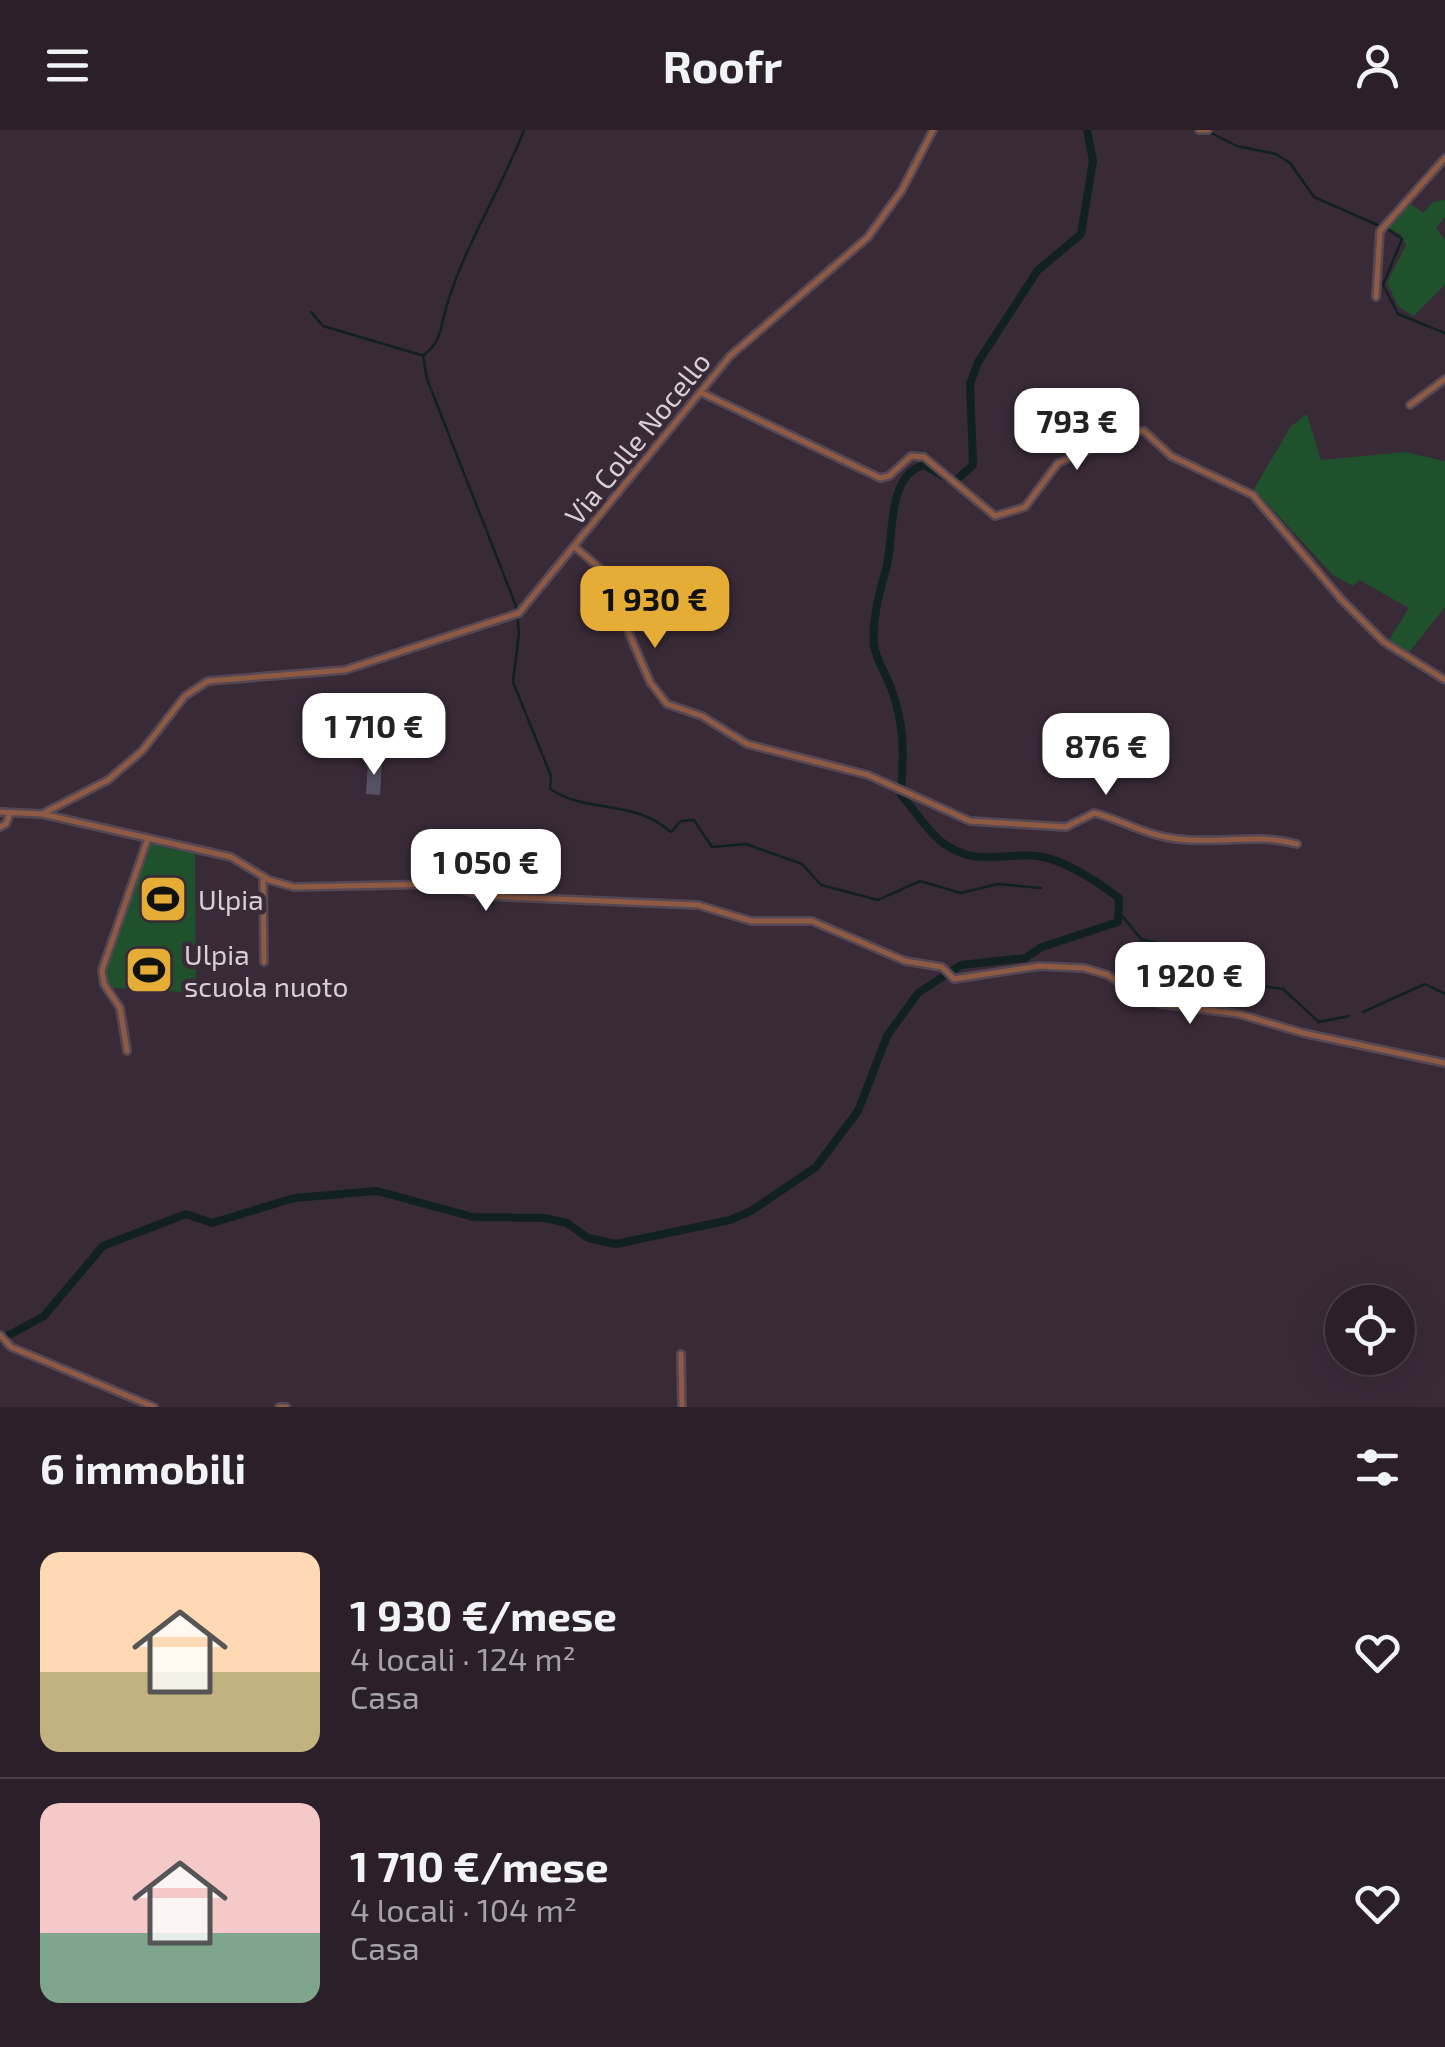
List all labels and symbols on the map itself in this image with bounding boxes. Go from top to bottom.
street label: Via Colle Nocello [557,345,717,531]
pin: 793 € [1007,388,1147,473]
pin: 1 930 € [563,566,747,651]
pin: 1 710 € [282,693,466,778]
pin: 876 € [1036,713,1176,798]
pin: 1 050 € [394,829,578,914]
sports icon: Ulpia [137,873,189,925]
place label: Ulpia [198,882,264,916]
place label: Ulpia scuola nuoto [184,937,348,1003]
pin: 1 920 € [1098,942,1282,1027]
sports icon: Ulpia scuola nuoto [123,944,175,996]

